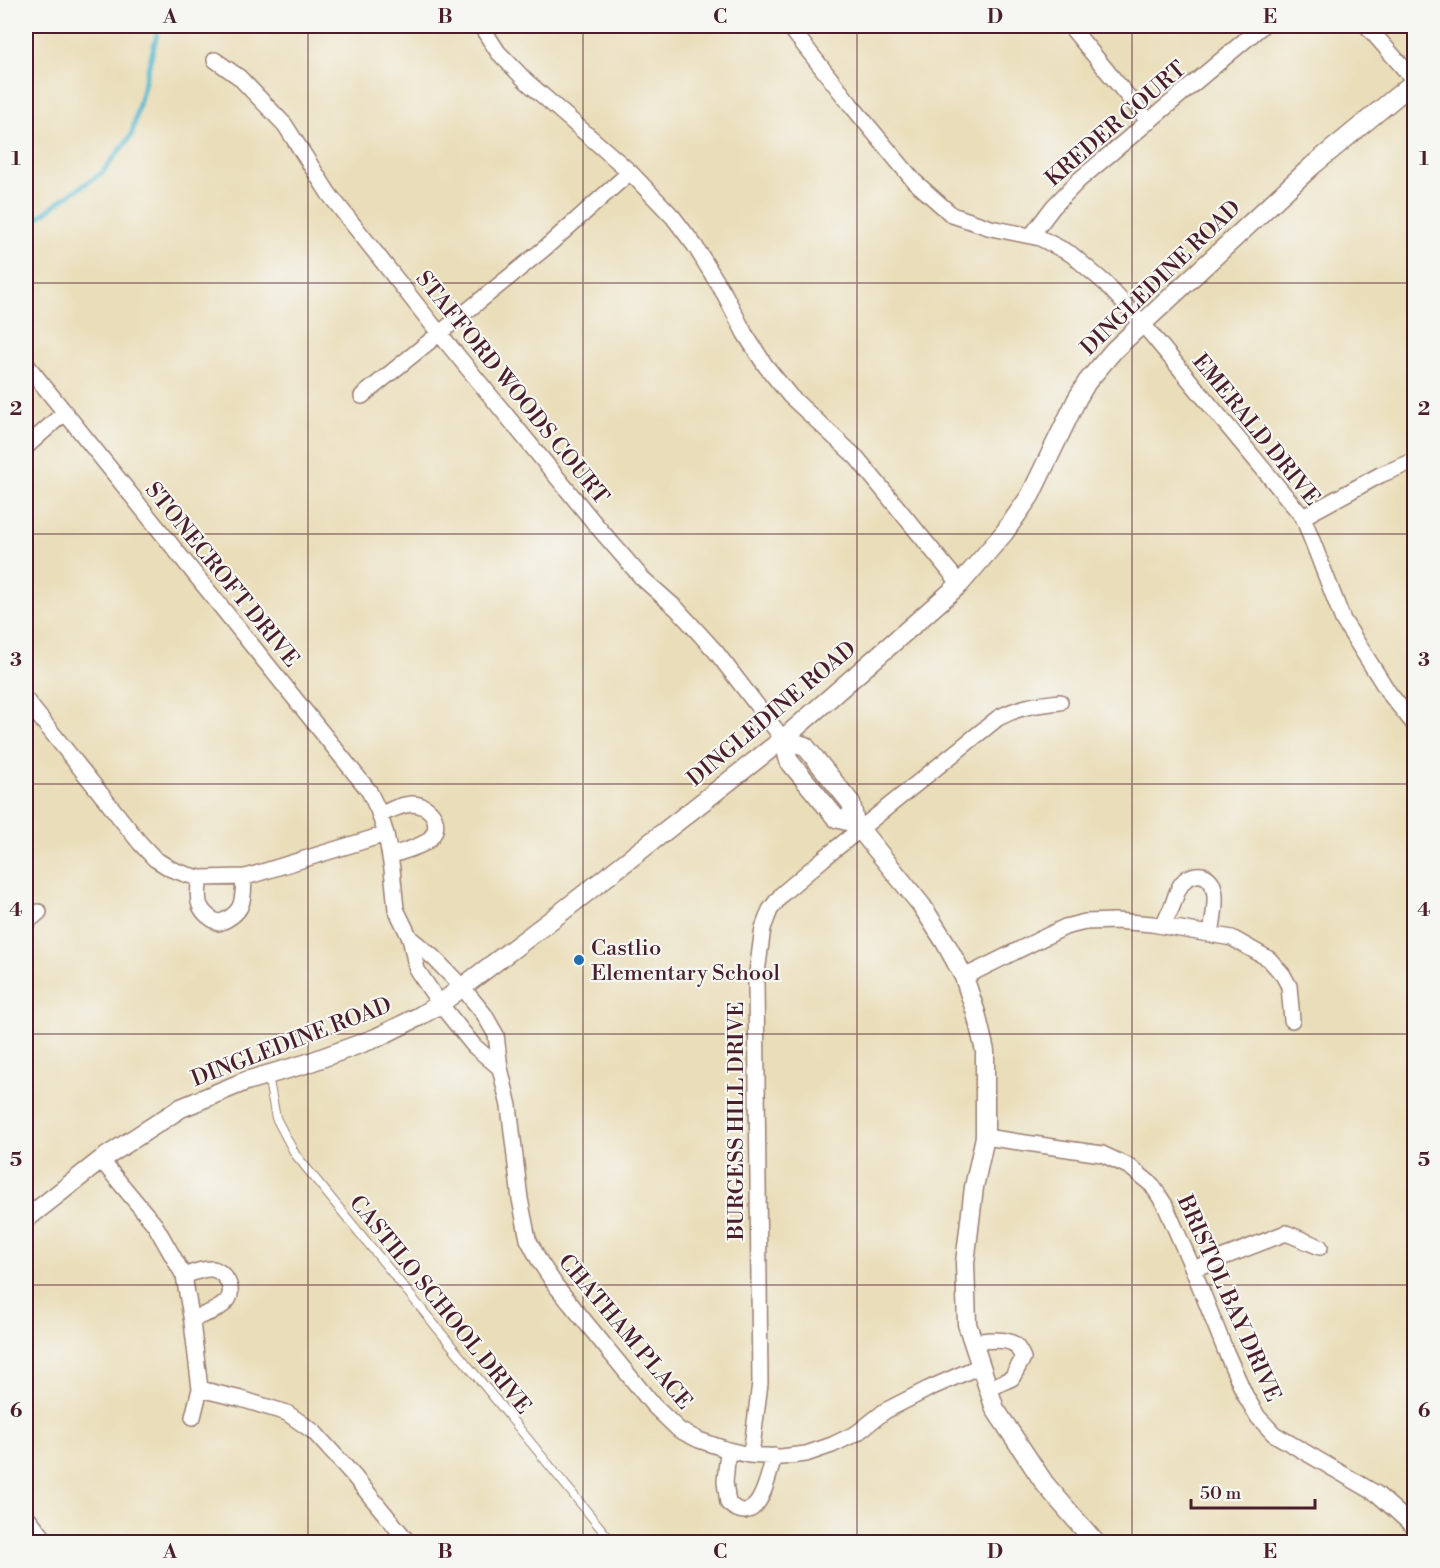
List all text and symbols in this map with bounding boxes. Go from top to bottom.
text: A [162,5,178,30]
text: B [437,5,453,30]
text: C [713,5,727,30]
text: D [987,5,1003,30]
text: E [1263,5,1277,30]
street label: KREDER COURT [1040,56,1192,193]
text: 1 [11,147,21,172]
text: 1 [1419,147,1429,172]
street label: DINGLEDINE ROAD [1075,195,1247,362]
street label: STAFFORD WOODS COURT [409,266,614,510]
street label: EMERALD DRIVE [1186,349,1325,511]
text: 2 [10,397,22,422]
text: 2 [1418,397,1430,422]
street label: STONECROFT DRIVE [139,477,305,673]
street label: DINGLEDINE ROAD [682,636,862,793]
text: 3 [10,648,22,673]
text: 3 [1418,648,1430,673]
text: 4 [9,898,23,923]
text: 4 [1417,898,1431,923]
place label: Castlio Elementary School [591,935,781,987]
marker: Castlio Elementary School [572,953,586,967]
street label: DINGLEDINE ROAD [188,992,395,1093]
street label: BURGESS HILL DRIVE [723,1002,750,1241]
text: 5 [10,1148,22,1173]
text: 5 [1418,1148,1430,1173]
street label: CASTILO SCHOOL DRIVE [343,1190,536,1420]
street label: BRISTOL BAY DRIVE [1171,1190,1286,1406]
street label: CHATHAM PLACE [552,1249,698,1415]
text: 6 [10,1399,23,1424]
text: 6 [1418,1399,1431,1424]
scale bar [1191,1472,1316,1510]
text: 50 m [1200,1482,1242,1505]
text: A [162,1540,178,1565]
text: B [437,1540,453,1565]
text: C [713,1540,727,1565]
text: D [987,1540,1003,1565]
text: E [1263,1540,1277,1565]

